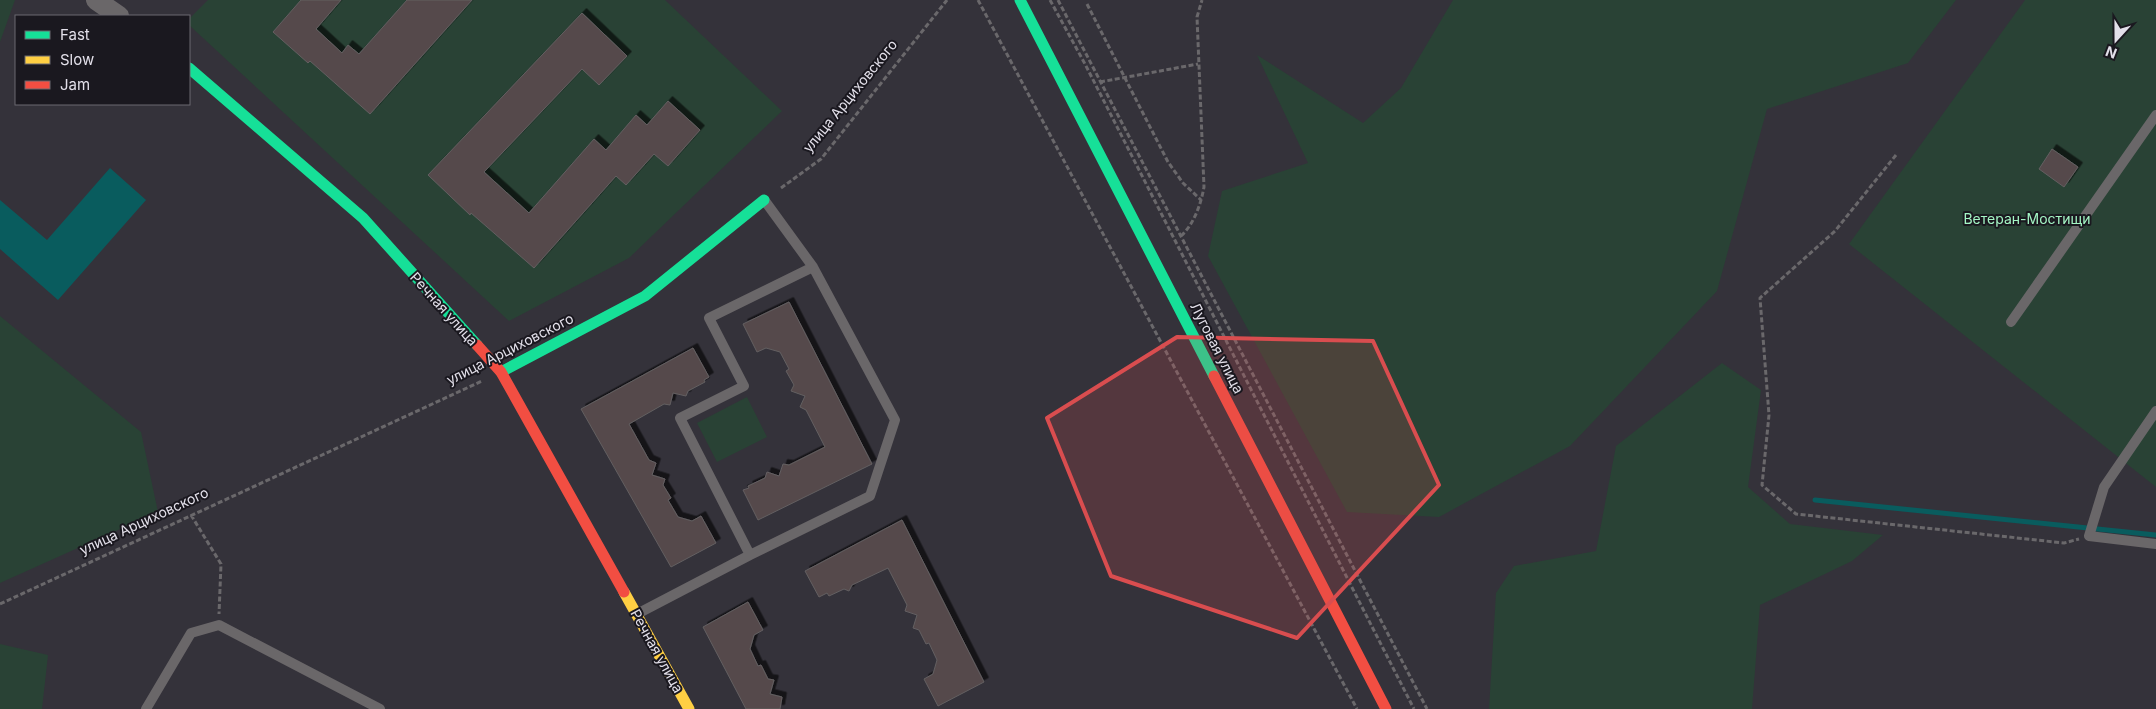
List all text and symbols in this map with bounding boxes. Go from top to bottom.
legend [15,15,190,105]
north arrow [2091,15,2141,65]
text: Fast [60,25,90,44]
street label: улица Арциховского [799,36,900,156]
text: N [2103,43,2119,62]
text: Slow [60,50,94,69]
text: Jam [60,75,90,94]
park label: Ветеран-Мостищи [1963,210,2091,227]
street label: Речная улица [407,268,482,349]
street label: Луговая улица [1187,299,1248,396]
street label: улица Арциховского [443,309,576,388]
street label: улица Арциховского [77,483,211,558]
street label: Речная улица [627,606,687,695]

